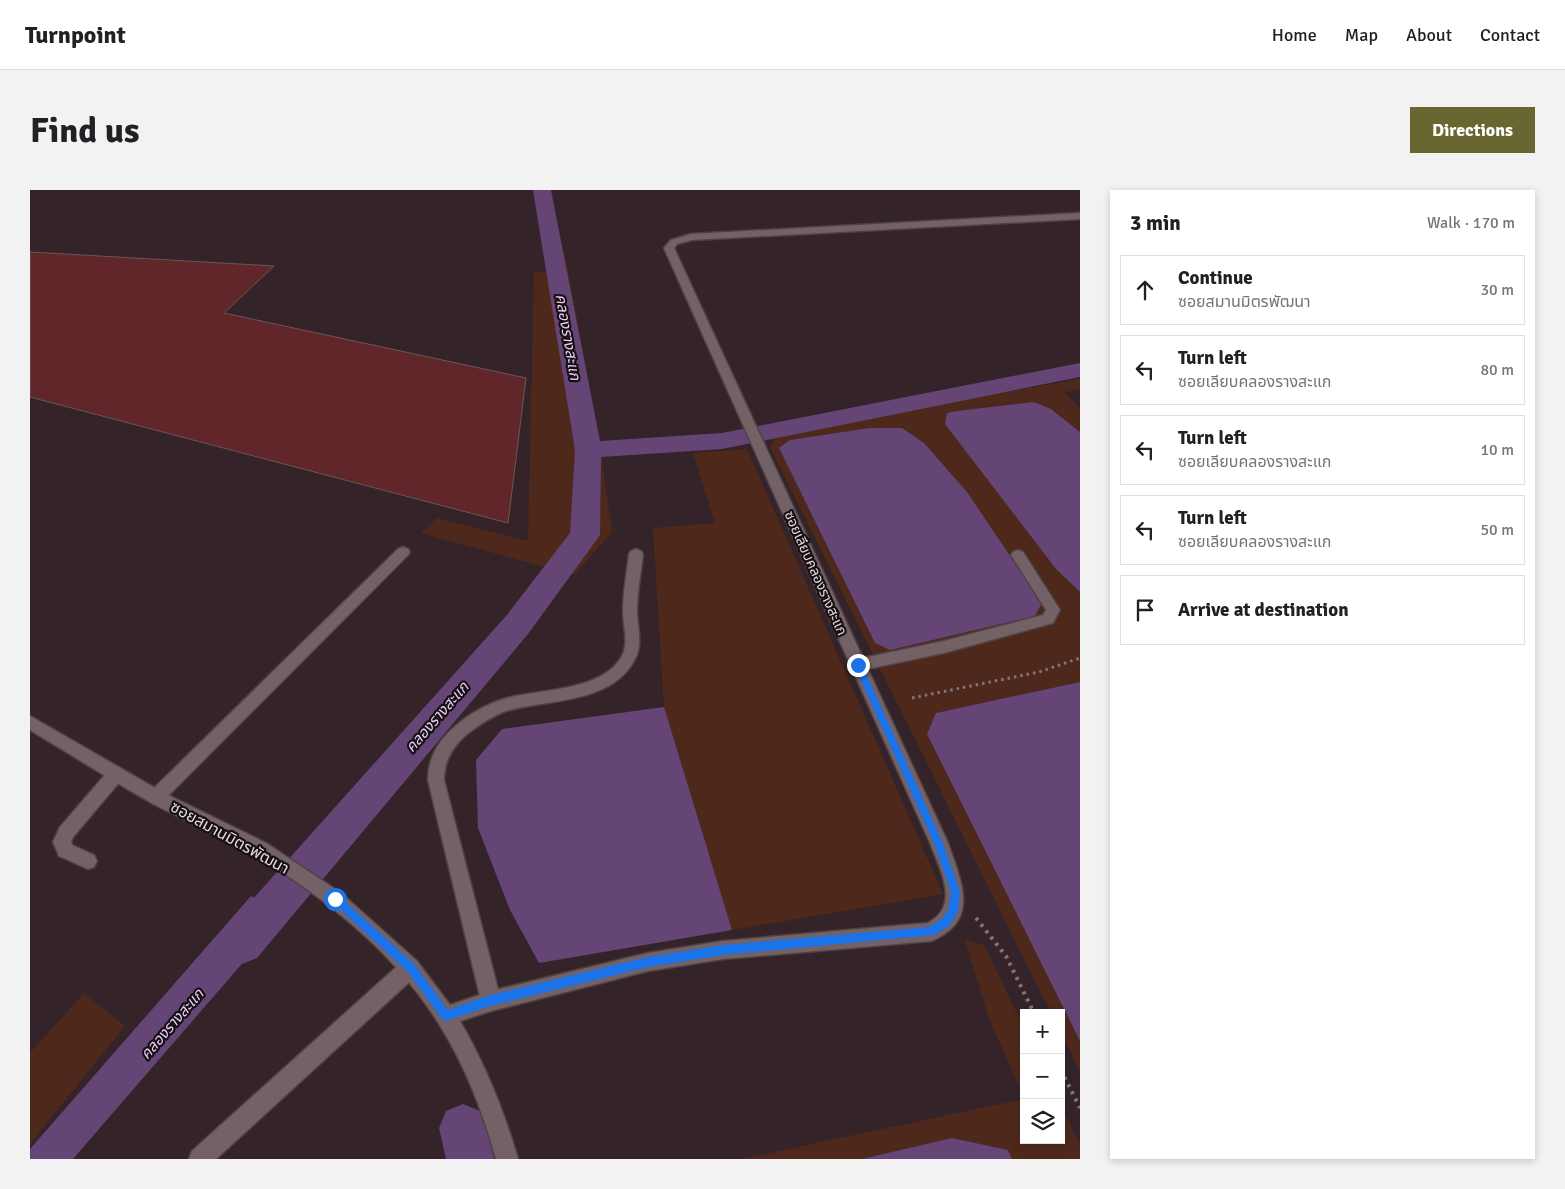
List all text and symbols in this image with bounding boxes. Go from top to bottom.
text: Turnpoint [25,20,126,50]
text: Home [1272,24,1317,46]
text: Map [1345,24,1378,46]
text: About [1406,24,1452,46]
text: Contact [1480,24,1540,46]
button: Directions [1410,107,1535,153]
text: Find us [30,109,140,152]
text: 3 min [1130,210,1181,236]
text: Walk · 170 m [1427,213,1515,233]
text: Continue [1178,266,1253,290]
icon: ahead [1131,276,1159,304]
text: 30 m [1480,280,1514,300]
text: ซอยสมานมิตรพัฒนา [1178,292,1311,312]
water label: คลองรางสะแก [552,293,585,382]
text: Turn left [1178,346,1247,370]
icon: left [1131,356,1159,384]
text: 80 m [1480,360,1514,380]
text: ซอยเลียบคลองรางสะแก [1178,372,1331,392]
text: Turn left [1178,426,1247,450]
icon: left [1131,436,1159,464]
text: 10 m [1480,440,1514,460]
text: ซอยเลียบคลองรางสะแก [1178,452,1331,472]
text: Turn left [1178,506,1247,530]
street label: ซอยเลียบคลองรางสะแก [780,508,851,638]
icon: left [1131,516,1159,544]
text: 50 m [1480,520,1514,540]
text: ซอยเลียบคลองรางสะแก [1178,532,1331,552]
icon: arrive [1131,596,1159,624]
text: Arrive at destination [1178,598,1349,622]
route end [847,654,870,677]
water label: คลองรางสะแก [402,677,473,756]
street label: ซอยสมานมิตรพัฒนา [167,797,292,879]
route start [324,888,347,911]
water label: คลองรางสะแก [137,984,208,1063]
map controls [1020,1009,1065,1144]
button: + [1020,1009,1065,1054]
button: − [1020,1054,1065,1099]
button: layers [1020,1099,1065,1144]

